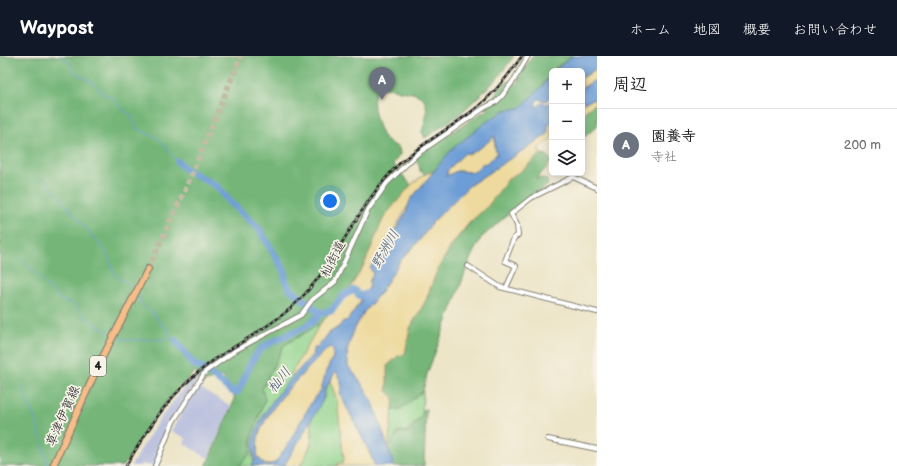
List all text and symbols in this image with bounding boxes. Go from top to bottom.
text: Waypost [20,17,94,40]
text: ホーム [630,21,671,38]
text: 地図 [693,21,721,38]
text: 概要 [743,21,771,38]
text: お問い合わせ [793,21,877,38]
pin: A [369,67,395,100]
map controls [549,68,585,176]
button: + [549,68,585,104]
text: 周辺 [613,75,647,95]
button: − [549,104,585,140]
text: 園養寺 [651,127,696,146]
text: A [622,137,630,153]
text: 200 m [844,137,881,153]
button: layers [549,140,585,176]
text: 寺社 [651,149,677,165]
your location [320,191,340,211]
water label: 野洲川 [367,227,403,271]
street label: 杣街道 [317,238,349,280]
road number: 4 [90,356,106,376]
water label: 杣川 [264,364,294,396]
street label: 草津伊賀線 [42,382,84,449]

